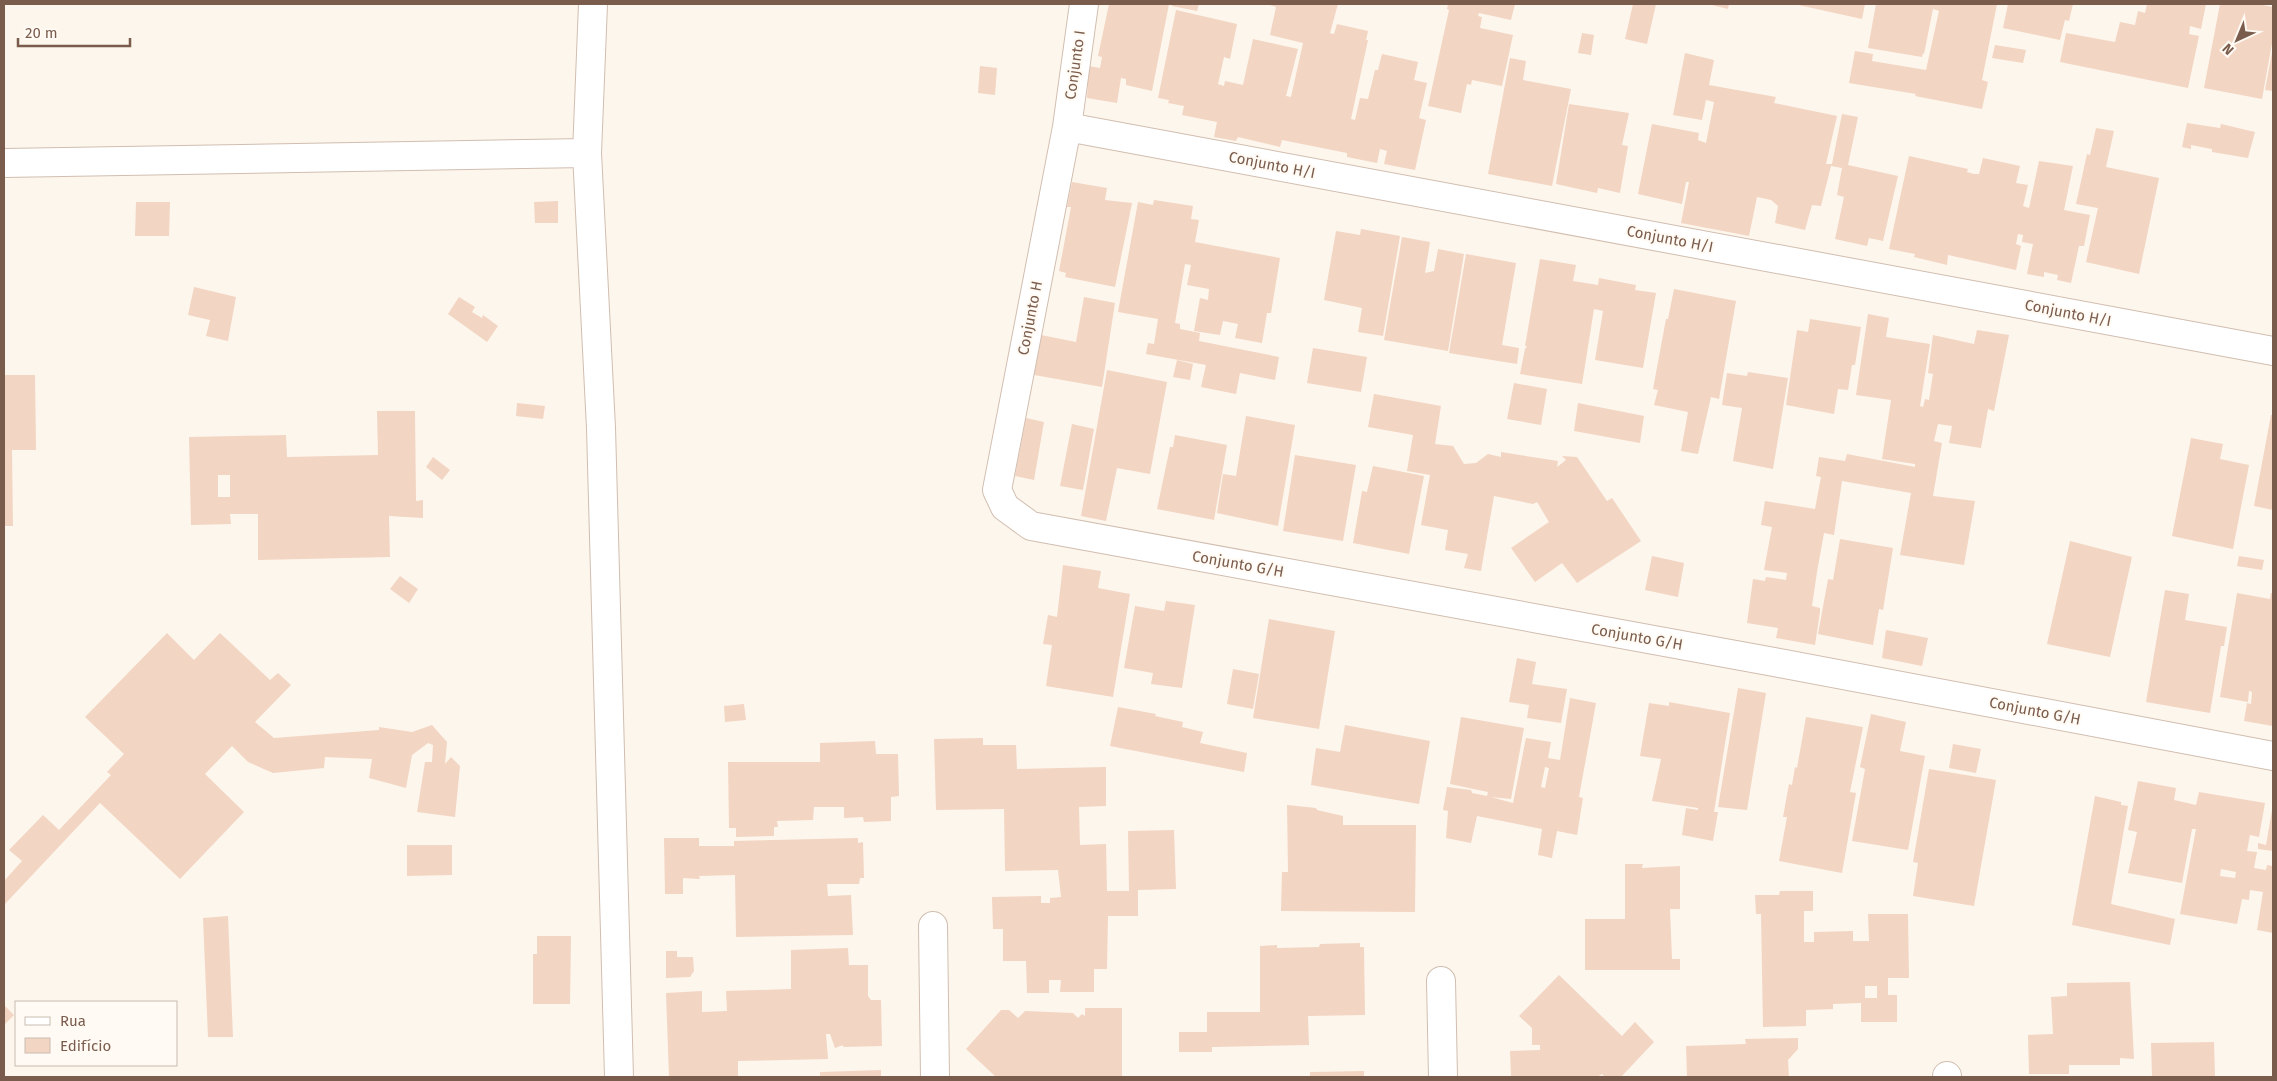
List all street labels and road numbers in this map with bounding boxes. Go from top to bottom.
street label: Conjunto I [1061,29,1089,101]
street label: Conjunto H/I [1227,148,1317,182]
street label: Conjunto H/I [1625,222,1715,256]
street label: Conjunto H [1014,279,1046,357]
street label: Conjunto H/I [2023,296,2113,330]
street label: Conjunto G/H [1191,547,1285,581]
street label: Conjunto G/H [1590,620,1684,654]
street label: Conjunto G/H [1988,693,2082,729]

